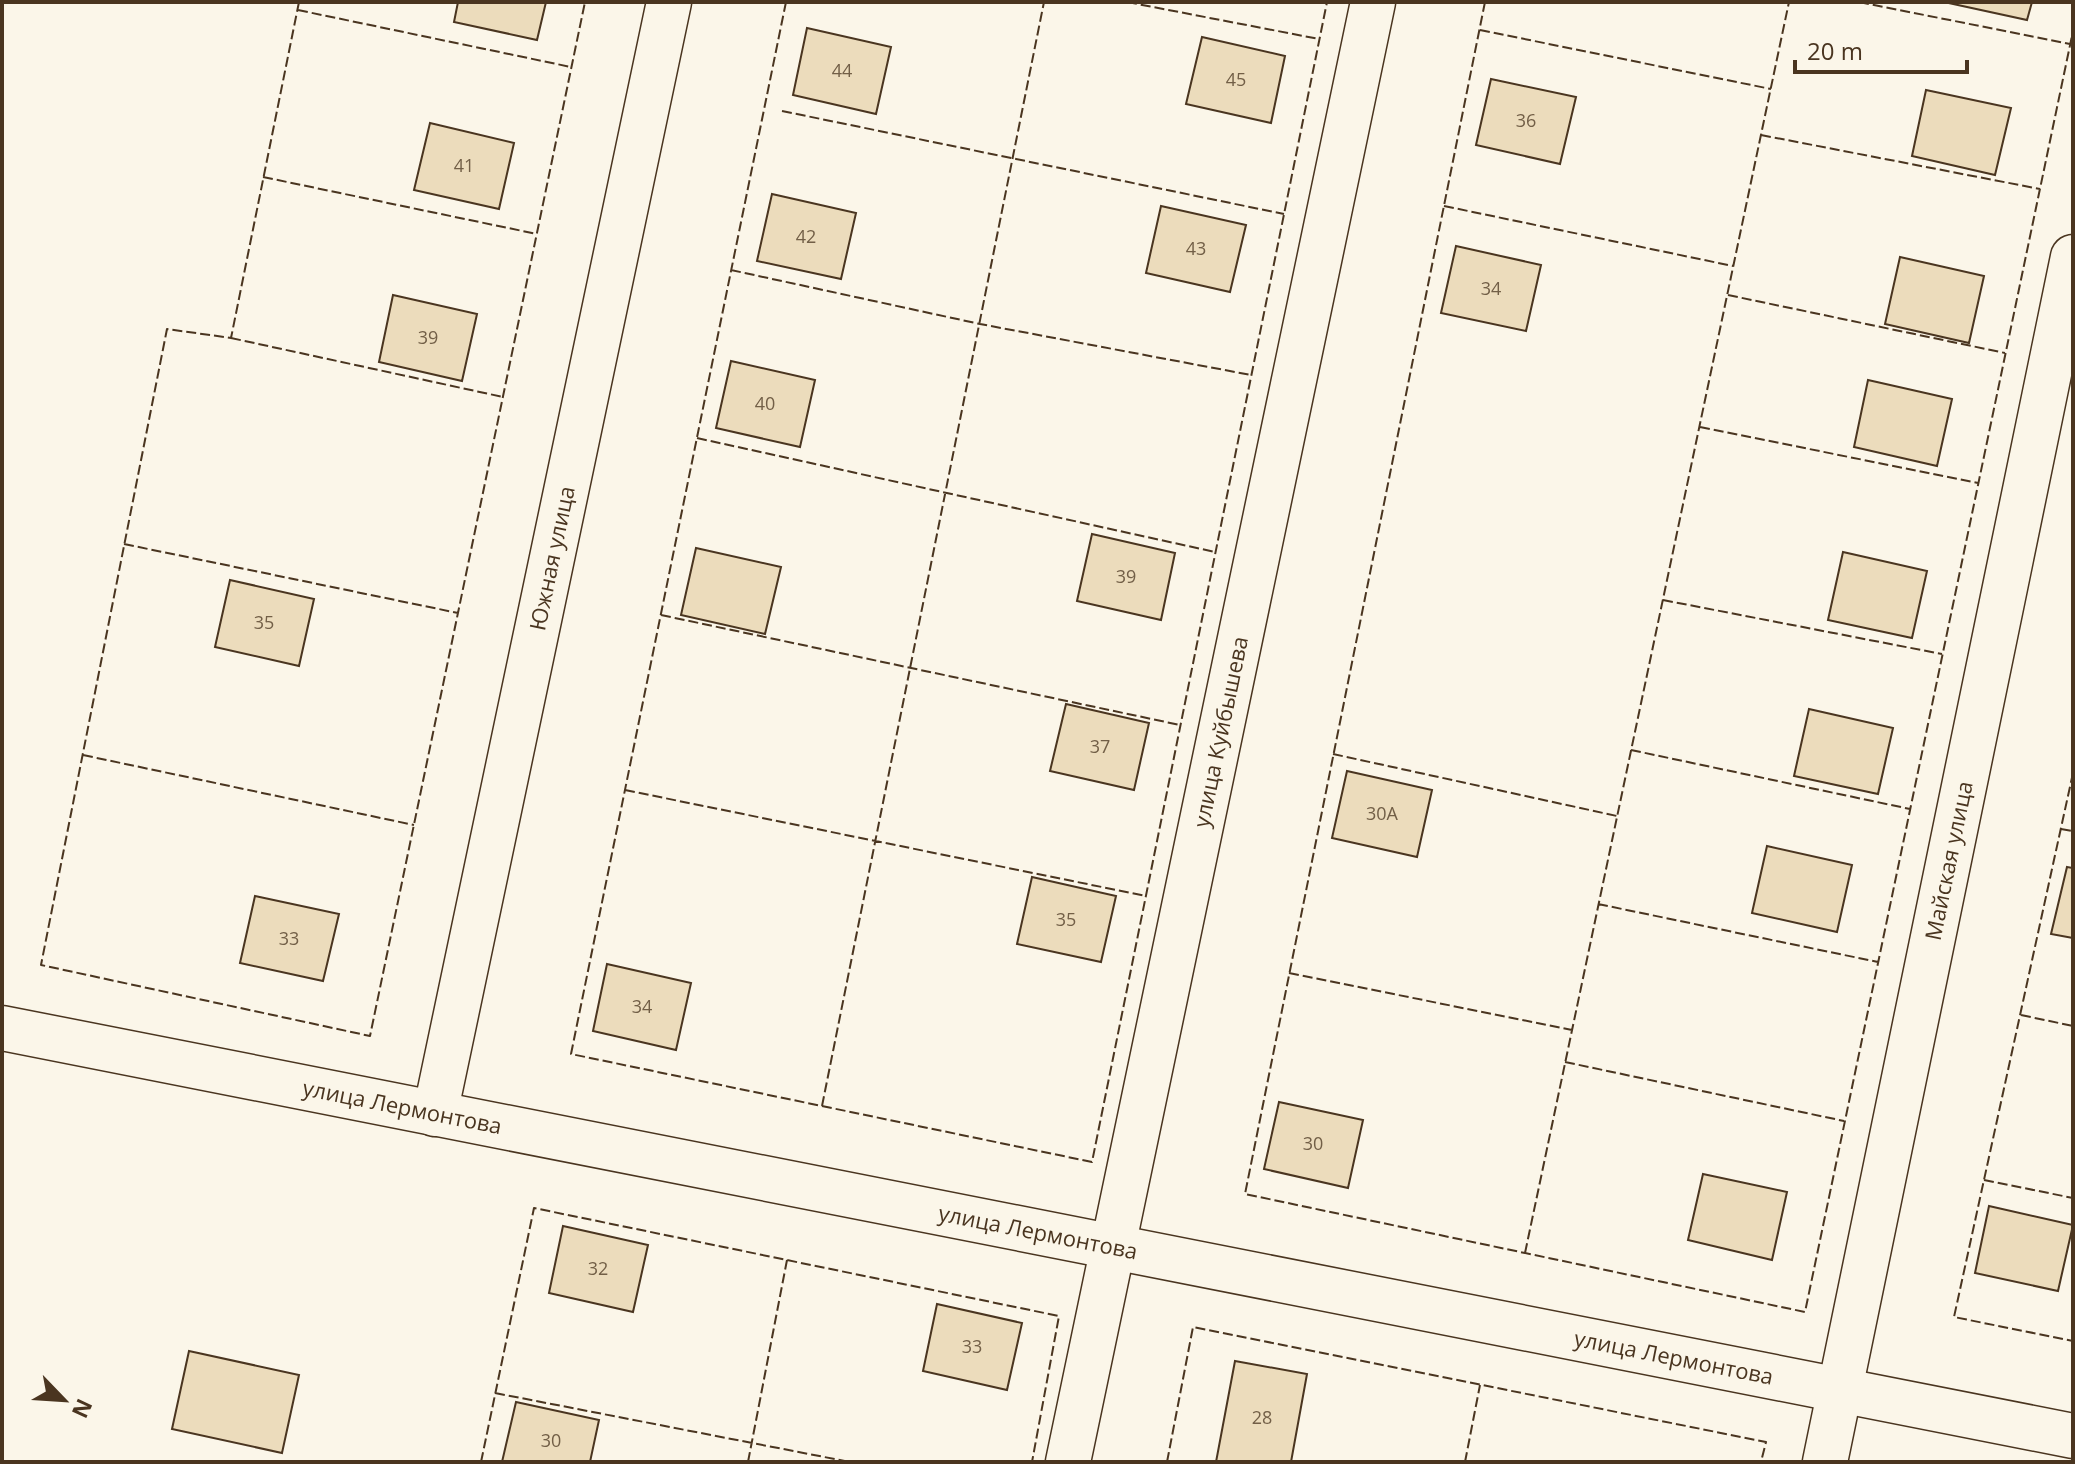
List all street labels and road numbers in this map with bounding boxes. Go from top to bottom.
street label: Южная улица [521,483,581,633]
street label: улица Куйбышева [1185,633,1254,830]
street label: Майская улица [1917,778,1979,943]
street label: улица Лермонтова [300,1072,505,1140]
street label: улица Лермонтова [936,1197,1140,1265]
street label: улица Лермонтова [1572,1322,1776,1391]

